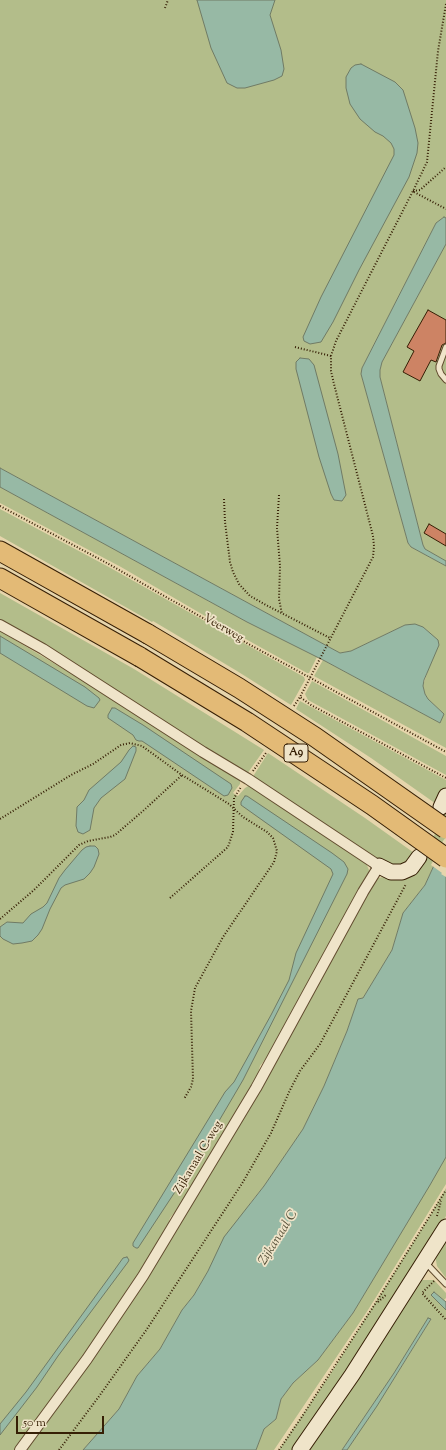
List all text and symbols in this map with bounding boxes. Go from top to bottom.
street label: Veerweg [200,612,246,646]
road number: A9 [284,744,308,762]
street label: Zijkanaal C-weg [172,1119,226,1197]
water label: Zijkanaal C [256,1208,302,1268]
scale bar [18,1408,106,1434]
text: 50 m [23,1414,46,1432]

